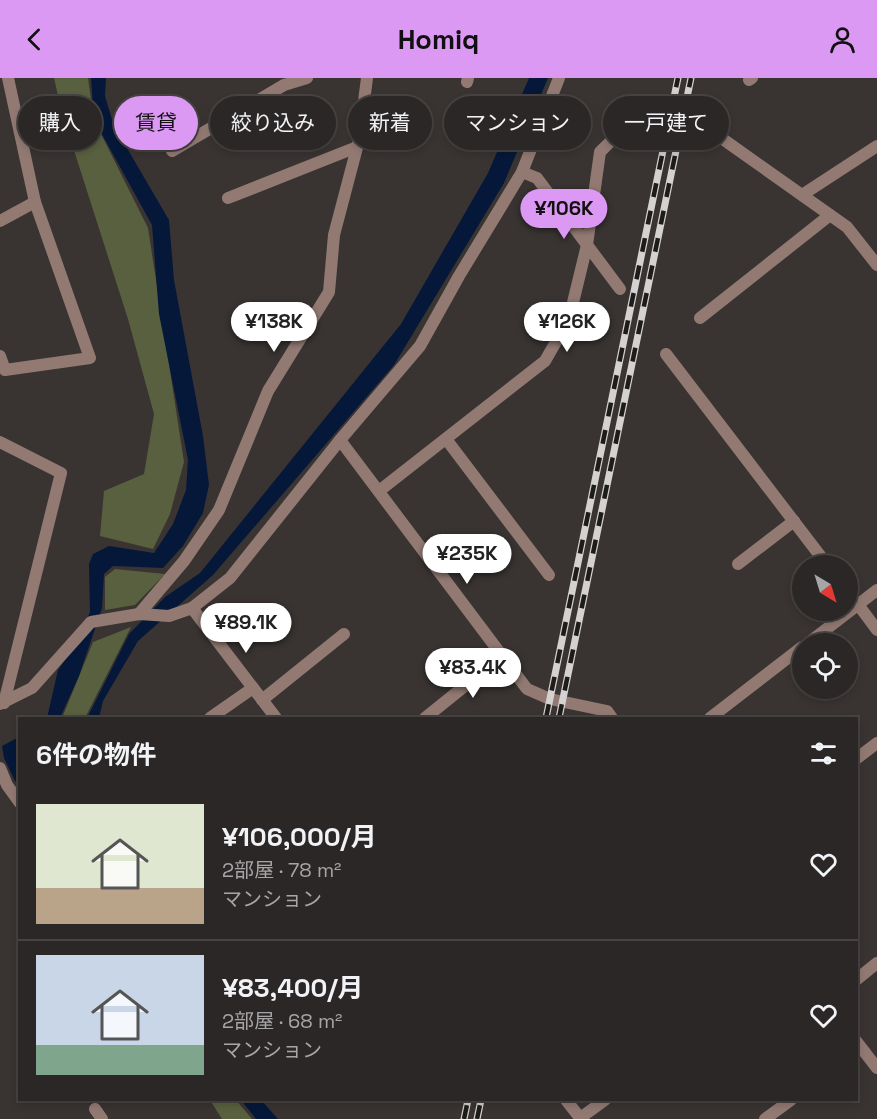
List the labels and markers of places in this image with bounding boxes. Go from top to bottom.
pin: ¥106K [522,189,606,240]
pin: ¥138K [232,302,316,353]
pin: ¥126K [525,302,609,353]
pin: ¥235K [425,534,509,585]
pin: ¥89.1K [197,603,295,654]
pin: ¥83.4K [424,648,522,699]

